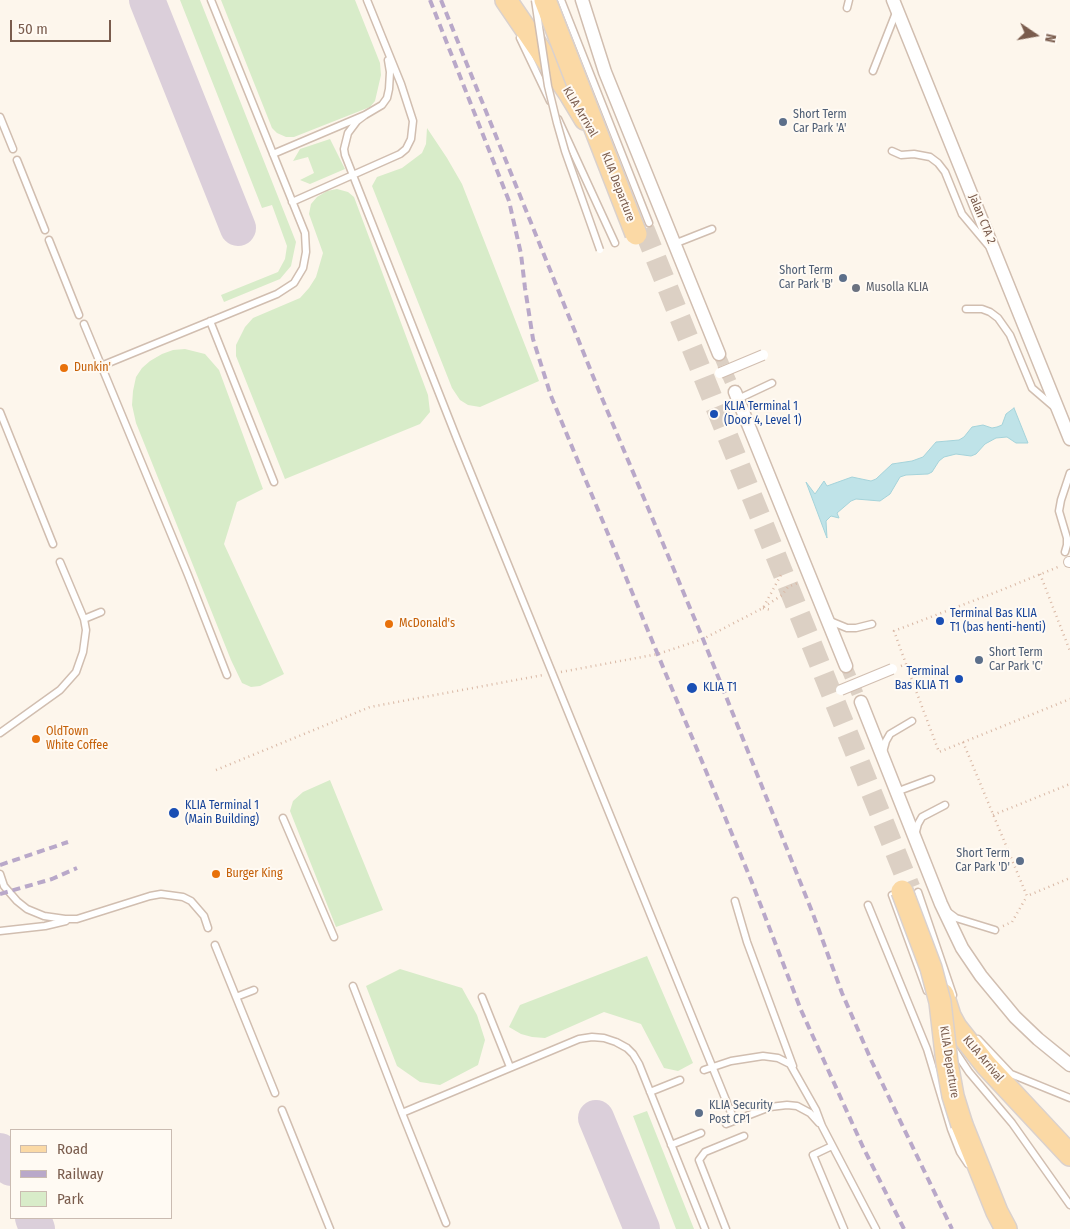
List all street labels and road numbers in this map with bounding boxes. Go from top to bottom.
street label: KLIA Arrival [559,84,601,140]
street label: KLIA Departure [598,150,638,224]
street label: Jalan CTA 2 [965,192,999,246]
street label: KLIA Departure [936,1025,962,1099]
street label: KLIA Arrival [960,1033,1006,1085]

